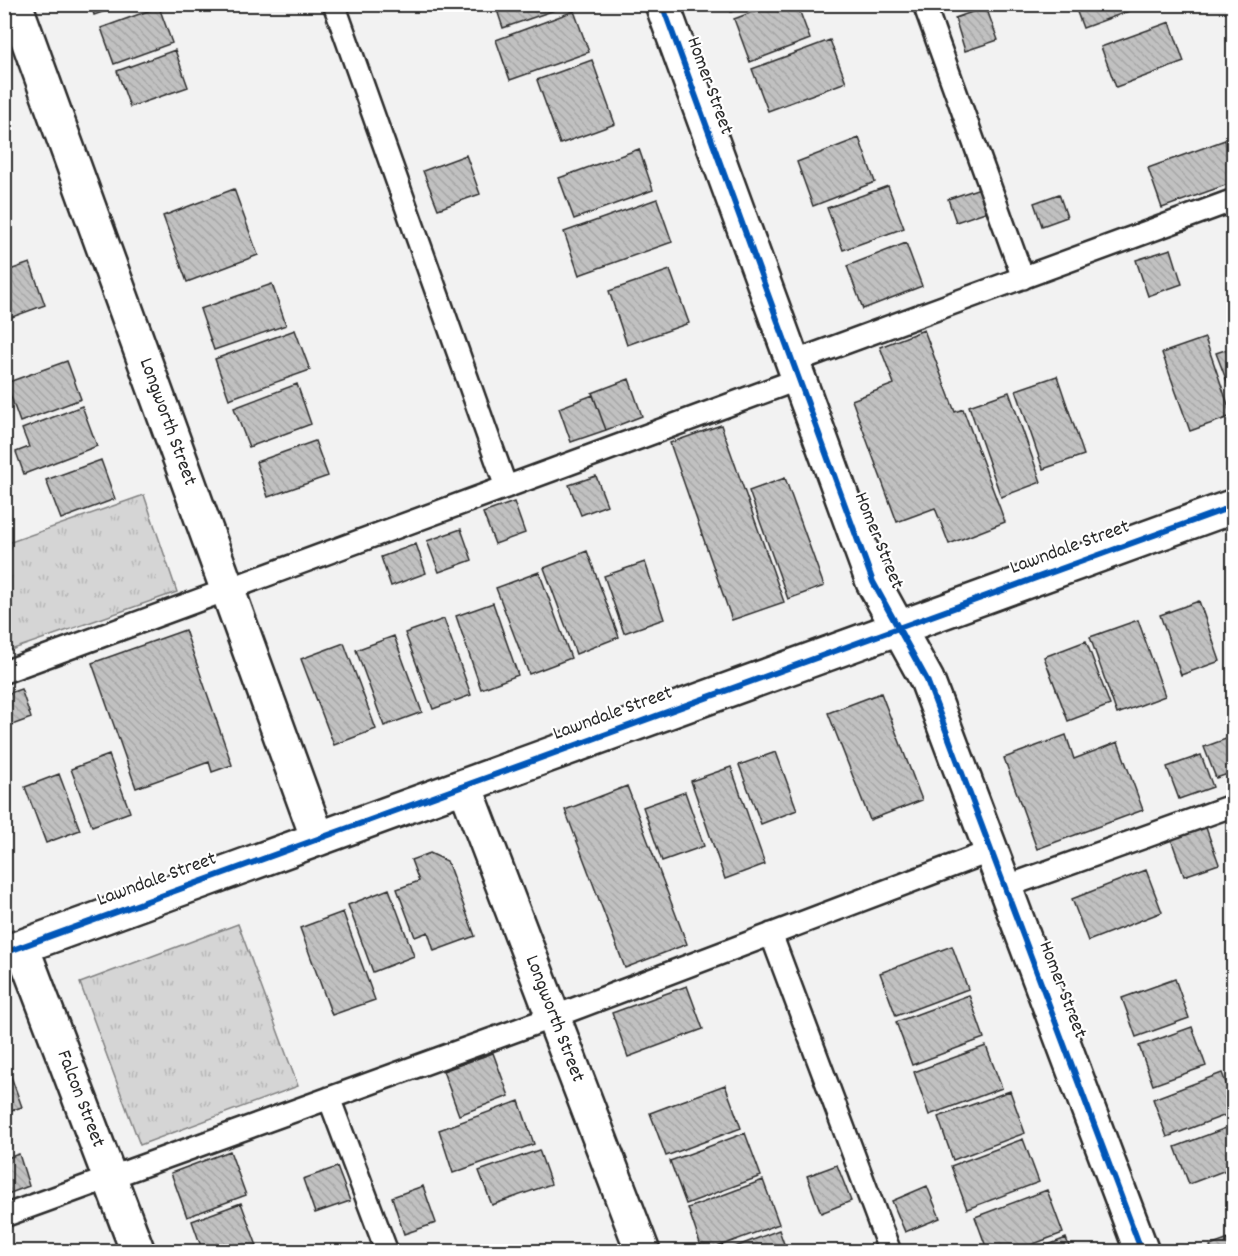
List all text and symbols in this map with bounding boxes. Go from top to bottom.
street label: Homer Street [678,33,740,139]
street label: Longworth Street [131,354,203,490]
street label: Homer Street [846,488,910,594]
street label: Lawndale Street [1006,513,1134,583]
street label: Lawndale Street [549,679,677,749]
street label: Lawndale Street [93,845,221,915]
street label: Homer Street [1031,937,1093,1043]
street label: Longworth Street [517,951,591,1087]
street label: Falcon Street [49,1046,111,1152]

